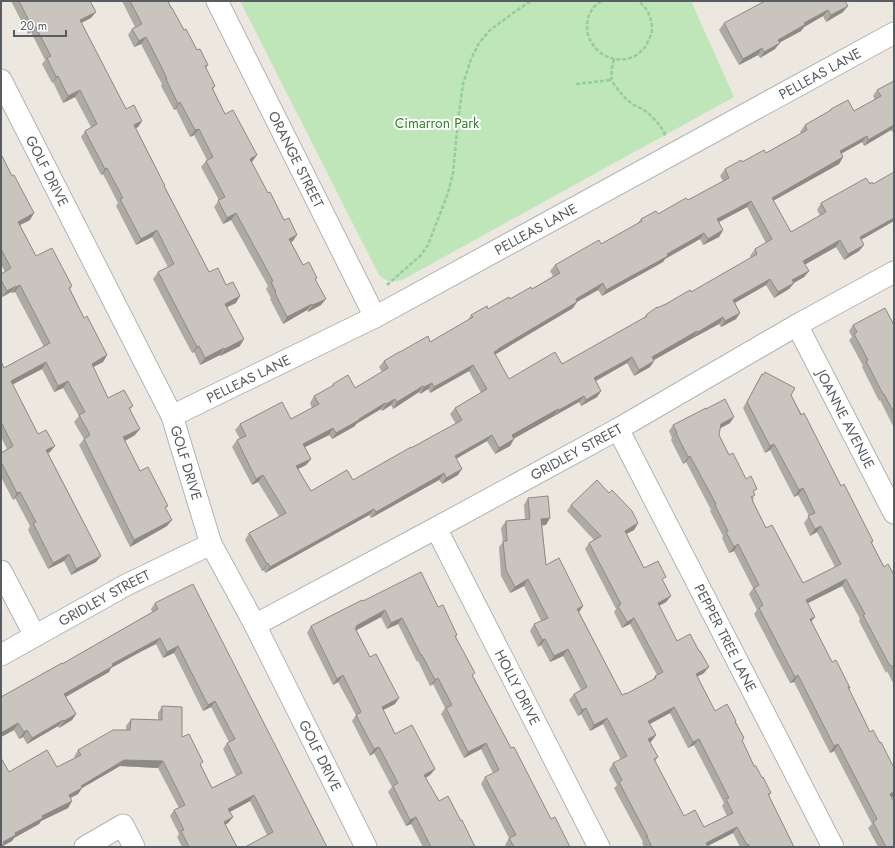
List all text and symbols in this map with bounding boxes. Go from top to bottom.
scale bar [14,12,66,38]
text: 20 m [20,17,47,35]
street label: PELLEAS LANE [775,43,865,104]
street label: ORANGE STREET [264,108,329,212]
park label: Cimarron Park [395,113,480,133]
street label: GOLF DRIVE [21,132,74,210]
street label: PELLEAS LANE [491,198,581,260]
street label: PELLEAS LANE [203,350,294,408]
street label: JOANNE AVENUE [811,364,879,472]
street label: GRIDLEY STREET [527,418,626,485]
street label: GOLF DRIVE [165,423,207,503]
street label: GRIDLEY STREET [55,565,154,631]
street label: PEPPER TREE LANE [689,580,762,695]
street label: HOLLY DRIVE [490,646,545,729]
street label: GOLF DRIVE [294,717,347,795]

